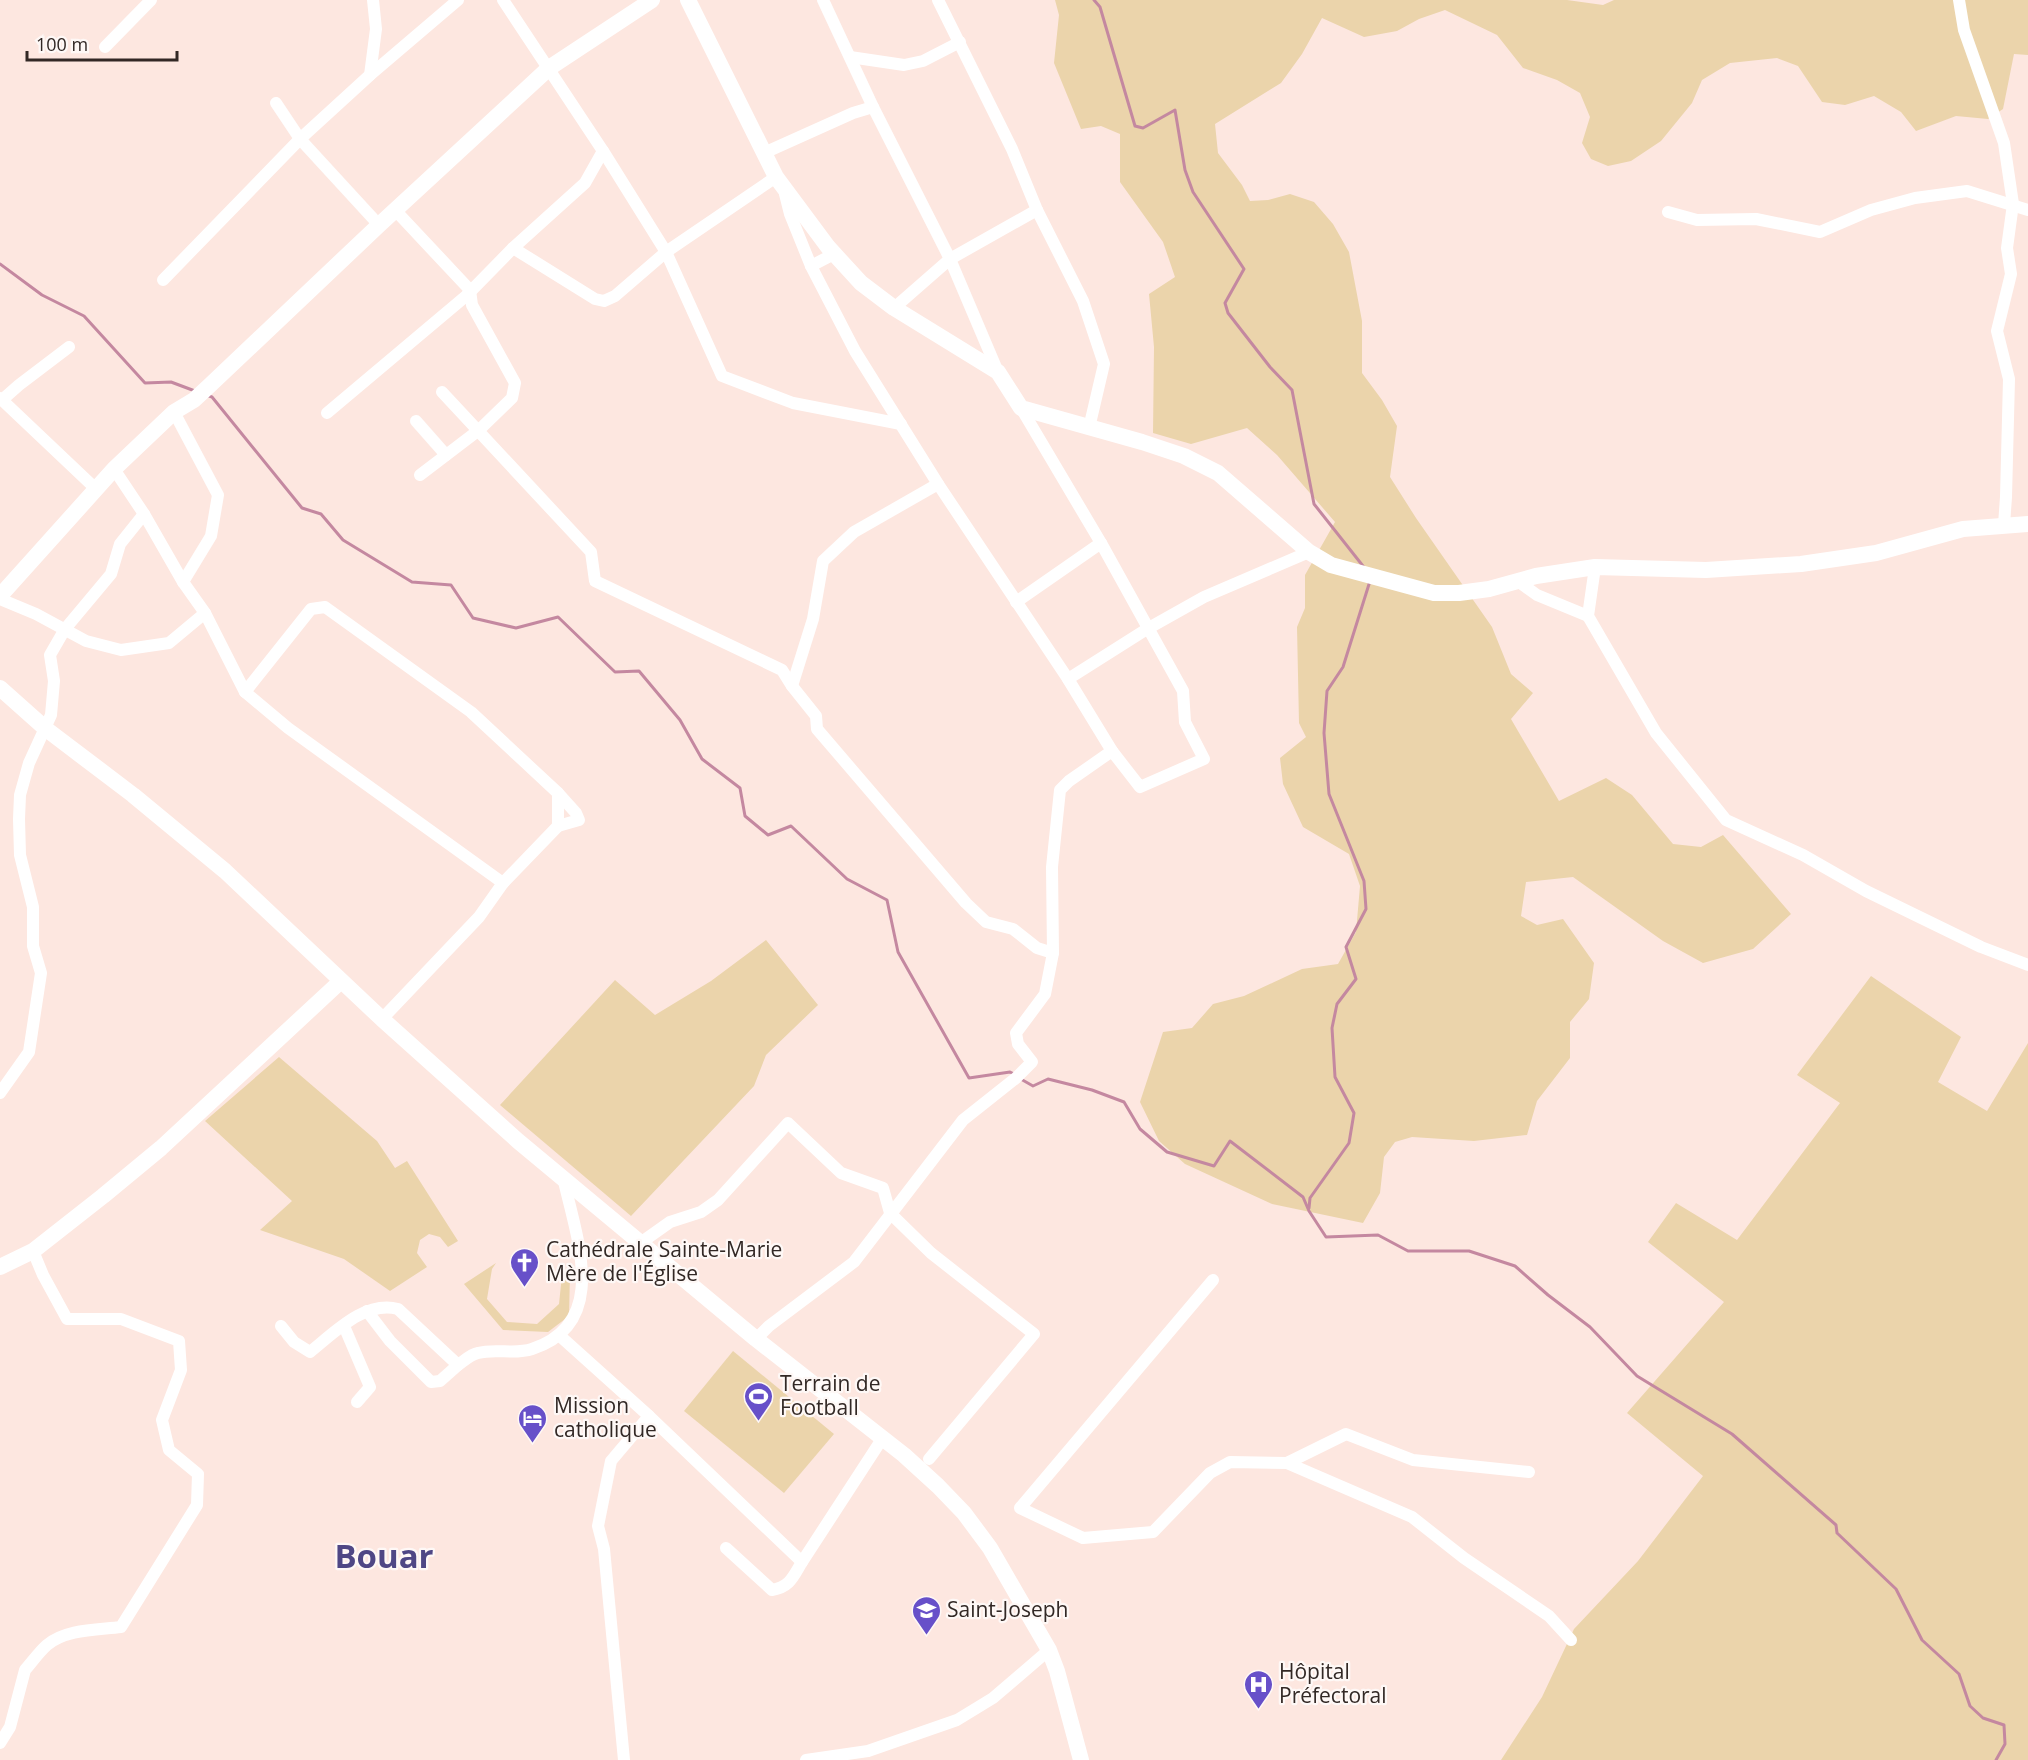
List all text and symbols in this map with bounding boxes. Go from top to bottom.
scale bar [27,24,177,62]
text: 100 m [36,32,88,56]
place label: Cathédrale Sainte-Marie Mère de l'Église [546,1235,782,1287]
church icon: Cathédrale Sainte-Marie Mère de l'Église [509,1246,541,1288]
place label: Terrain de Football [780,1369,880,1421]
sports icon: Terrain de Football [743,1380,775,1422]
place label: Mission catholique [554,1391,657,1443]
hotel icon: Mission catholique [517,1402,549,1444]
district label: Bouar [334,1533,434,1578]
school or university icon: Saint-Joseph [910,1594,942,1636]
place label: Saint-Joseph [947,1595,1068,1623]
place label: Hôpital Préfectoral [1279,1657,1387,1709]
hospital icon: Hôpital Préfectoral [1242,1668,1274,1710]

